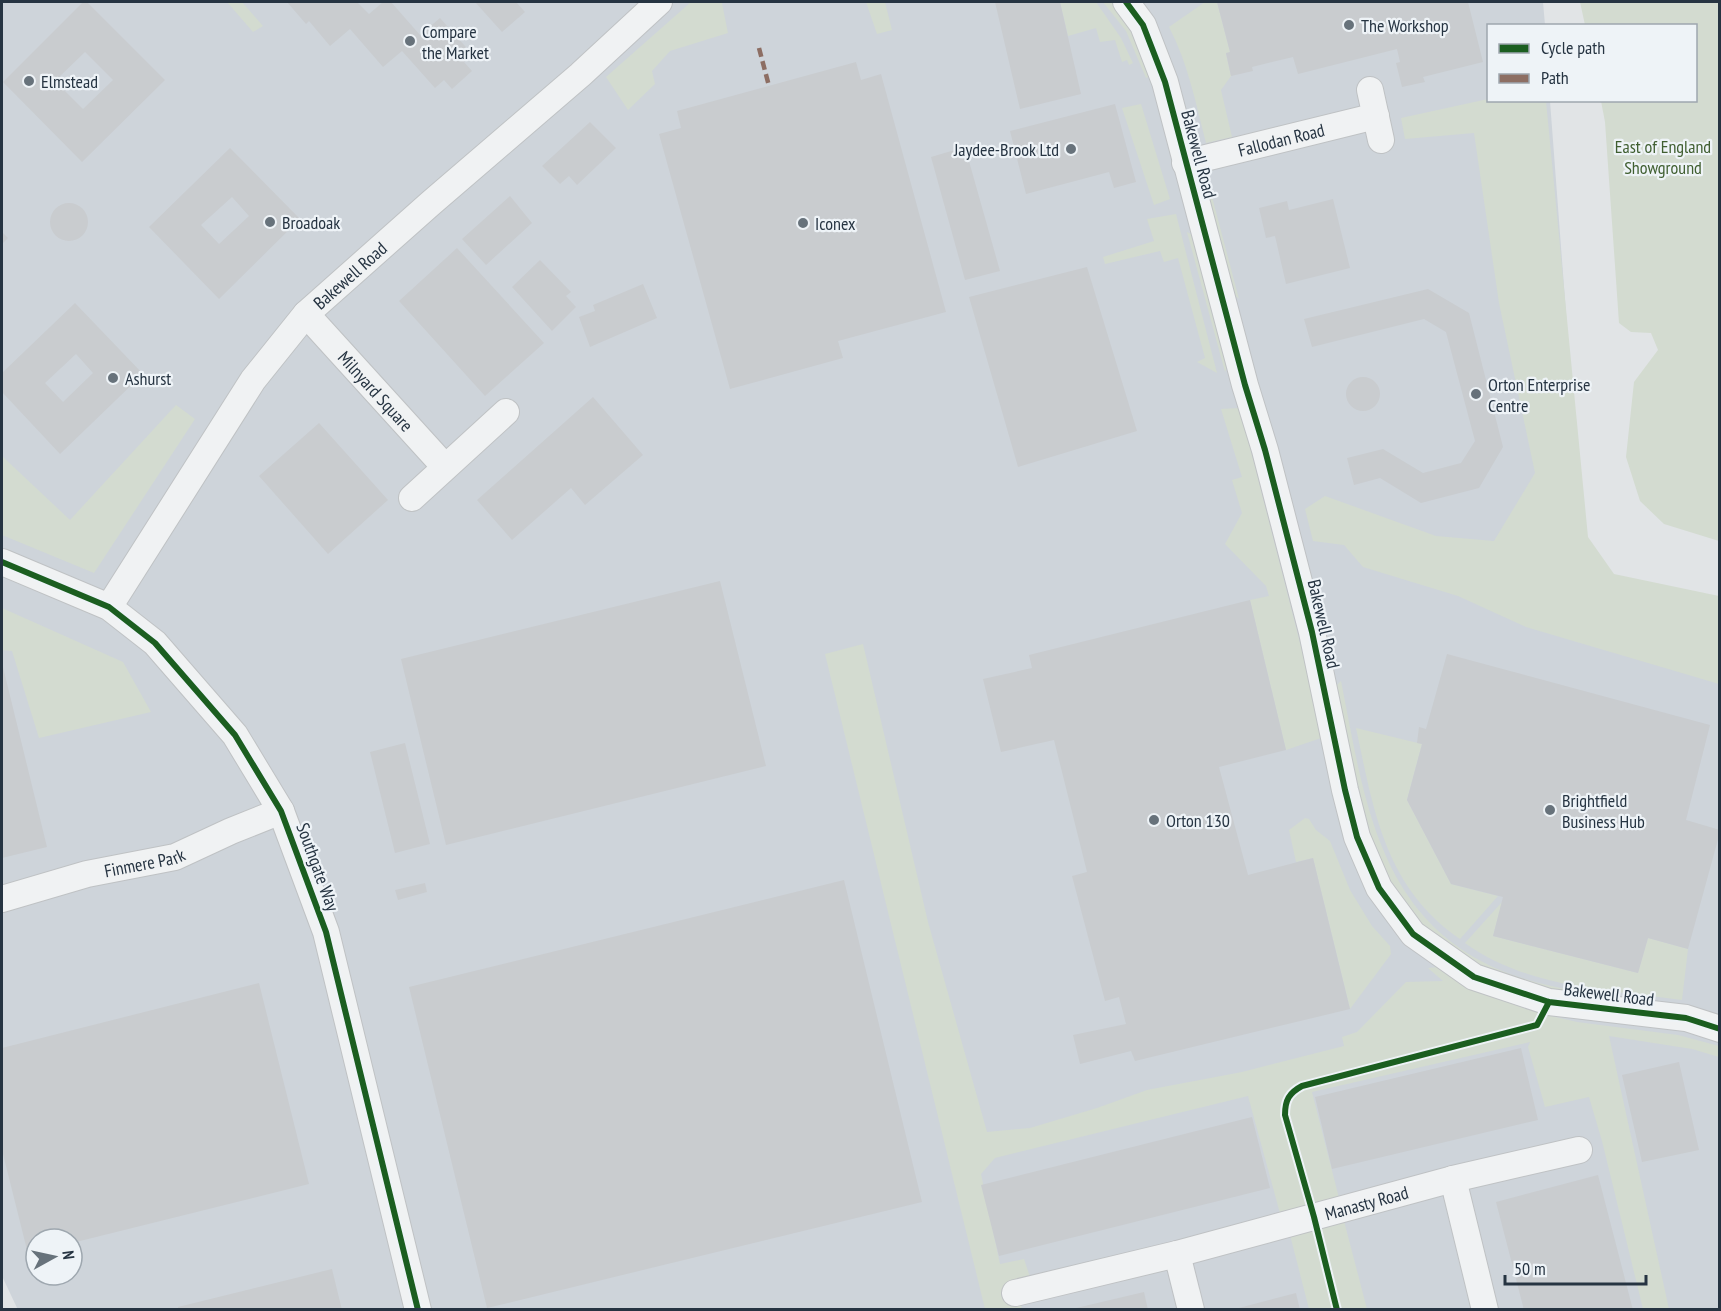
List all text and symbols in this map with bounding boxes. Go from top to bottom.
place label: The Workshop [1361,14,1449,37]
marker: The Workshop [1342,18,1356,32]
place label: Compare the Market [422,20,489,64]
legend [1487,24,1697,102]
marker: Compare the Market [403,34,417,48]
text: Cycle path [1541,36,1605,59]
text: Path [1541,66,1569,89]
place label: Elmstead [41,70,98,93]
marker: Elmstead [22,74,36,88]
street label: Bakewell Road [1176,107,1222,201]
street label: Fallodan Road [1236,118,1327,161]
park label: East of England Showground [1615,135,1711,179]
place label: Jaydee-Brook Ltd [953,138,1059,161]
marker: Jaydee-Brook Ltd [1064,142,1078,156]
place label: Broadoak [282,211,340,234]
place label: Iconex [815,212,856,235]
marker: Broadoak [263,215,277,229]
marker: Iconex [796,216,810,230]
street label: Bakewell Road [308,236,391,314]
street label: Milnyard Square [333,346,418,436]
place label: Ashurst [125,367,171,390]
marker: Ashurst [106,371,120,385]
place label: Orton Enterprise Centre [1488,373,1591,417]
marker: Orton Enterprise Centre [1469,387,1483,401]
street label: Bakewell Road [1303,577,1345,671]
place label: Brightfield Business Hub [1562,789,1645,833]
marker: Brightfield Business Hub [1543,803,1557,817]
place label: Orton 130 [1166,809,1230,832]
marker: Orton 130 [1147,813,1161,827]
street label: Southgate Way [291,820,345,915]
street label: Finmere Park [102,843,188,882]
street label: Bakewell Road [1563,977,1655,1011]
street label: Manasty Road [1322,1180,1411,1225]
north arrow [24,1227,84,1287]
scale bar [1505,1248,1646,1286]
text: N [58,1249,79,1261]
text: 50 m [1514,1257,1546,1280]

